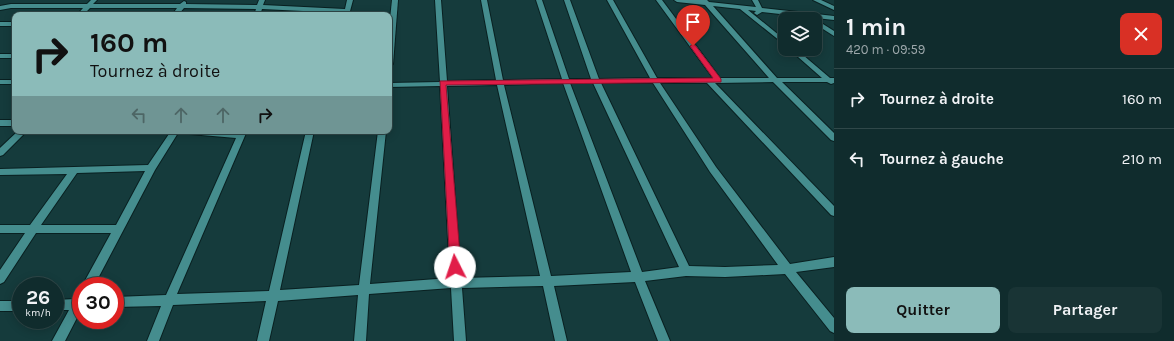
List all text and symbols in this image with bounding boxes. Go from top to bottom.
pin [676,5,710,46]
icon: arrive [682,11,704,33]
map controls [778,12,822,56]
button: layers [778,12,822,56]
text: 1 min [846,13,906,41]
button: close [1120,13,1162,55]
text: 160 m [90,26,168,59]
icon: right [24,28,76,80]
text: 420 m · 09:59 [846,42,925,57]
text: Tournez à droite [90,60,220,82]
icon: right [846,88,868,110]
text: Tournez à droite [880,90,994,108]
text: 160 m [1122,90,1162,108]
icon: left [128,104,150,126]
icon: ahead [170,104,192,126]
icon: ahead [212,104,234,126]
icon: right [254,104,276,126]
icon: left [846,148,868,170]
text: Tournez à gauche [880,150,1004,168]
text: 210 m [1122,150,1162,168]
position arrow [434,246,476,288]
speed limit sign: 30 [72,277,124,329]
text: 26 [26,286,50,309]
button: Quitter [846,287,1000,333]
button: Partager [1008,287,1162,333]
text: km/h [25,307,51,319]

